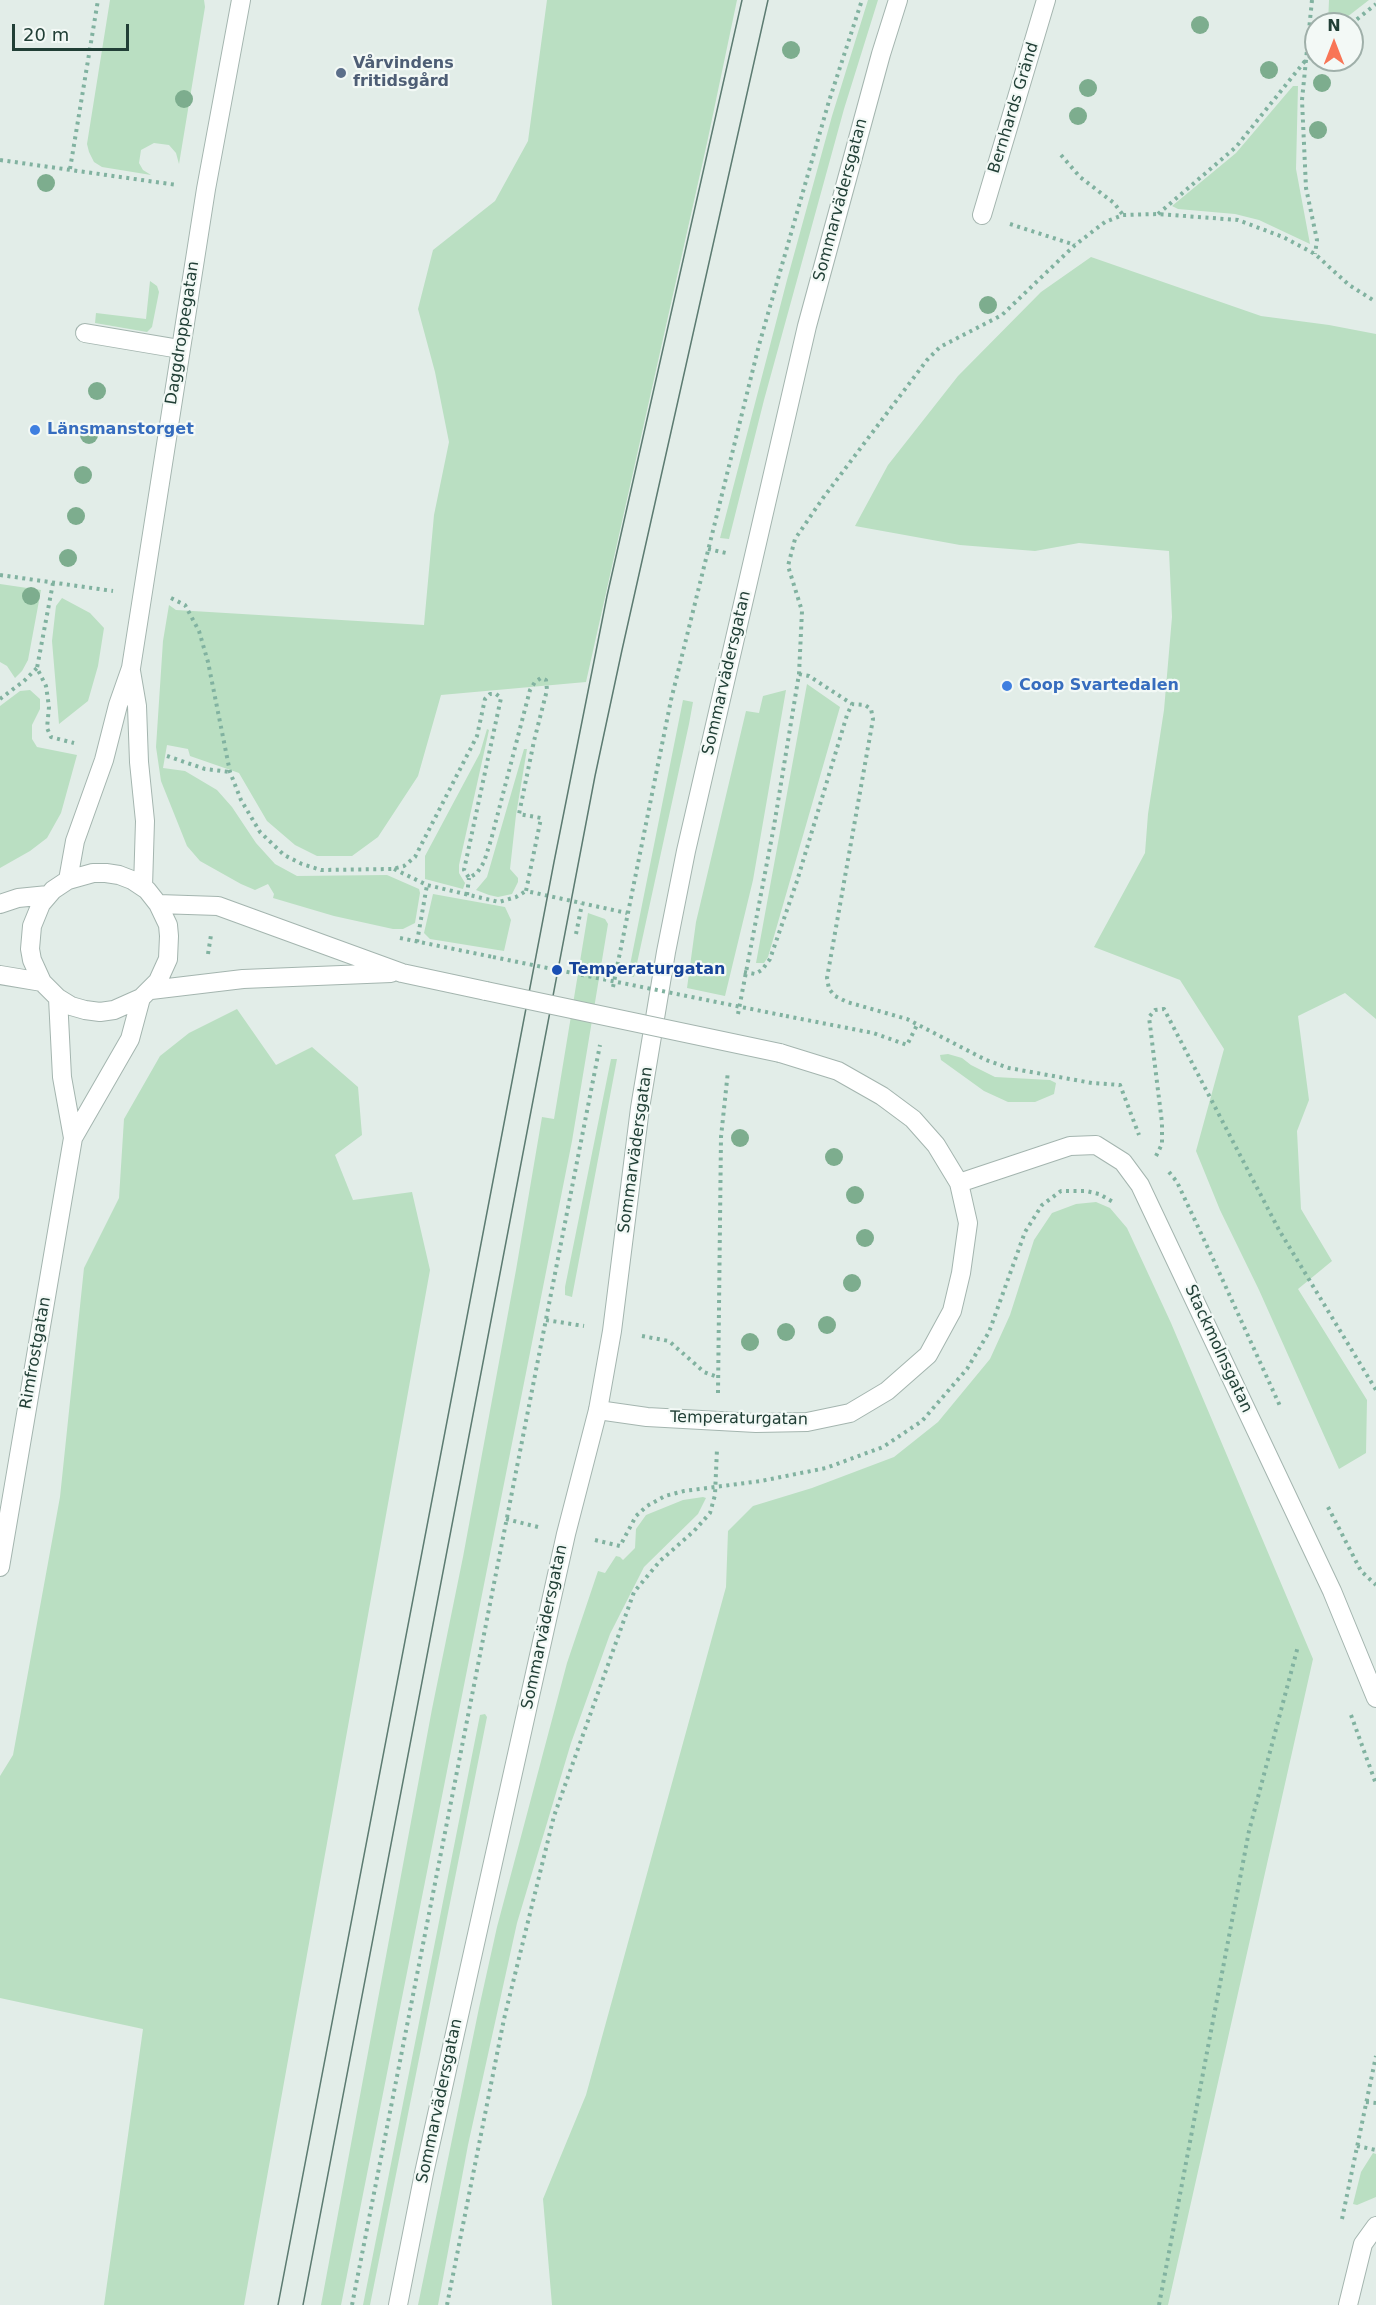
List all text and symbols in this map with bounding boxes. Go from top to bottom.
scale bar [15,12,132,50]
north arrow [1304,12,1364,72]
text: N [1327,16,1341,35]
text: 20 m [23,24,69,45]
street label: Bernhards Gränd [985,40,1043,176]
place label: Vårvindens fritidsgård [353,54,454,92]
marker: Vårvindens fritidsgård [334,66,348,80]
street label: Sommarvädersgatan [810,116,872,284]
street label: Daggdroppegatan [162,260,204,406]
place label: Länsmanstorget [47,420,194,440]
marker: Länsmanstorget [28,423,42,437]
street label: Sommarvädersgatan [699,589,755,757]
place label: Coop Svartedalen [1019,676,1179,696]
marker: Coop Svartedalen [1000,679,1014,693]
place label: Temperaturgatan [569,960,725,980]
marker: Temperaturgatan [550,963,564,977]
street label: Sommarvädersgatan [615,1066,657,1234]
street label: Stackmolnsgatan [1180,1282,1256,1416]
street label: Rimfrostgatan [17,1295,55,1411]
street label: Temperaturgatan [670,1408,808,1430]
street label: Sommarvädersgatan [518,1543,572,1711]
street label: Sommarvädersgatan [413,2017,467,2185]

